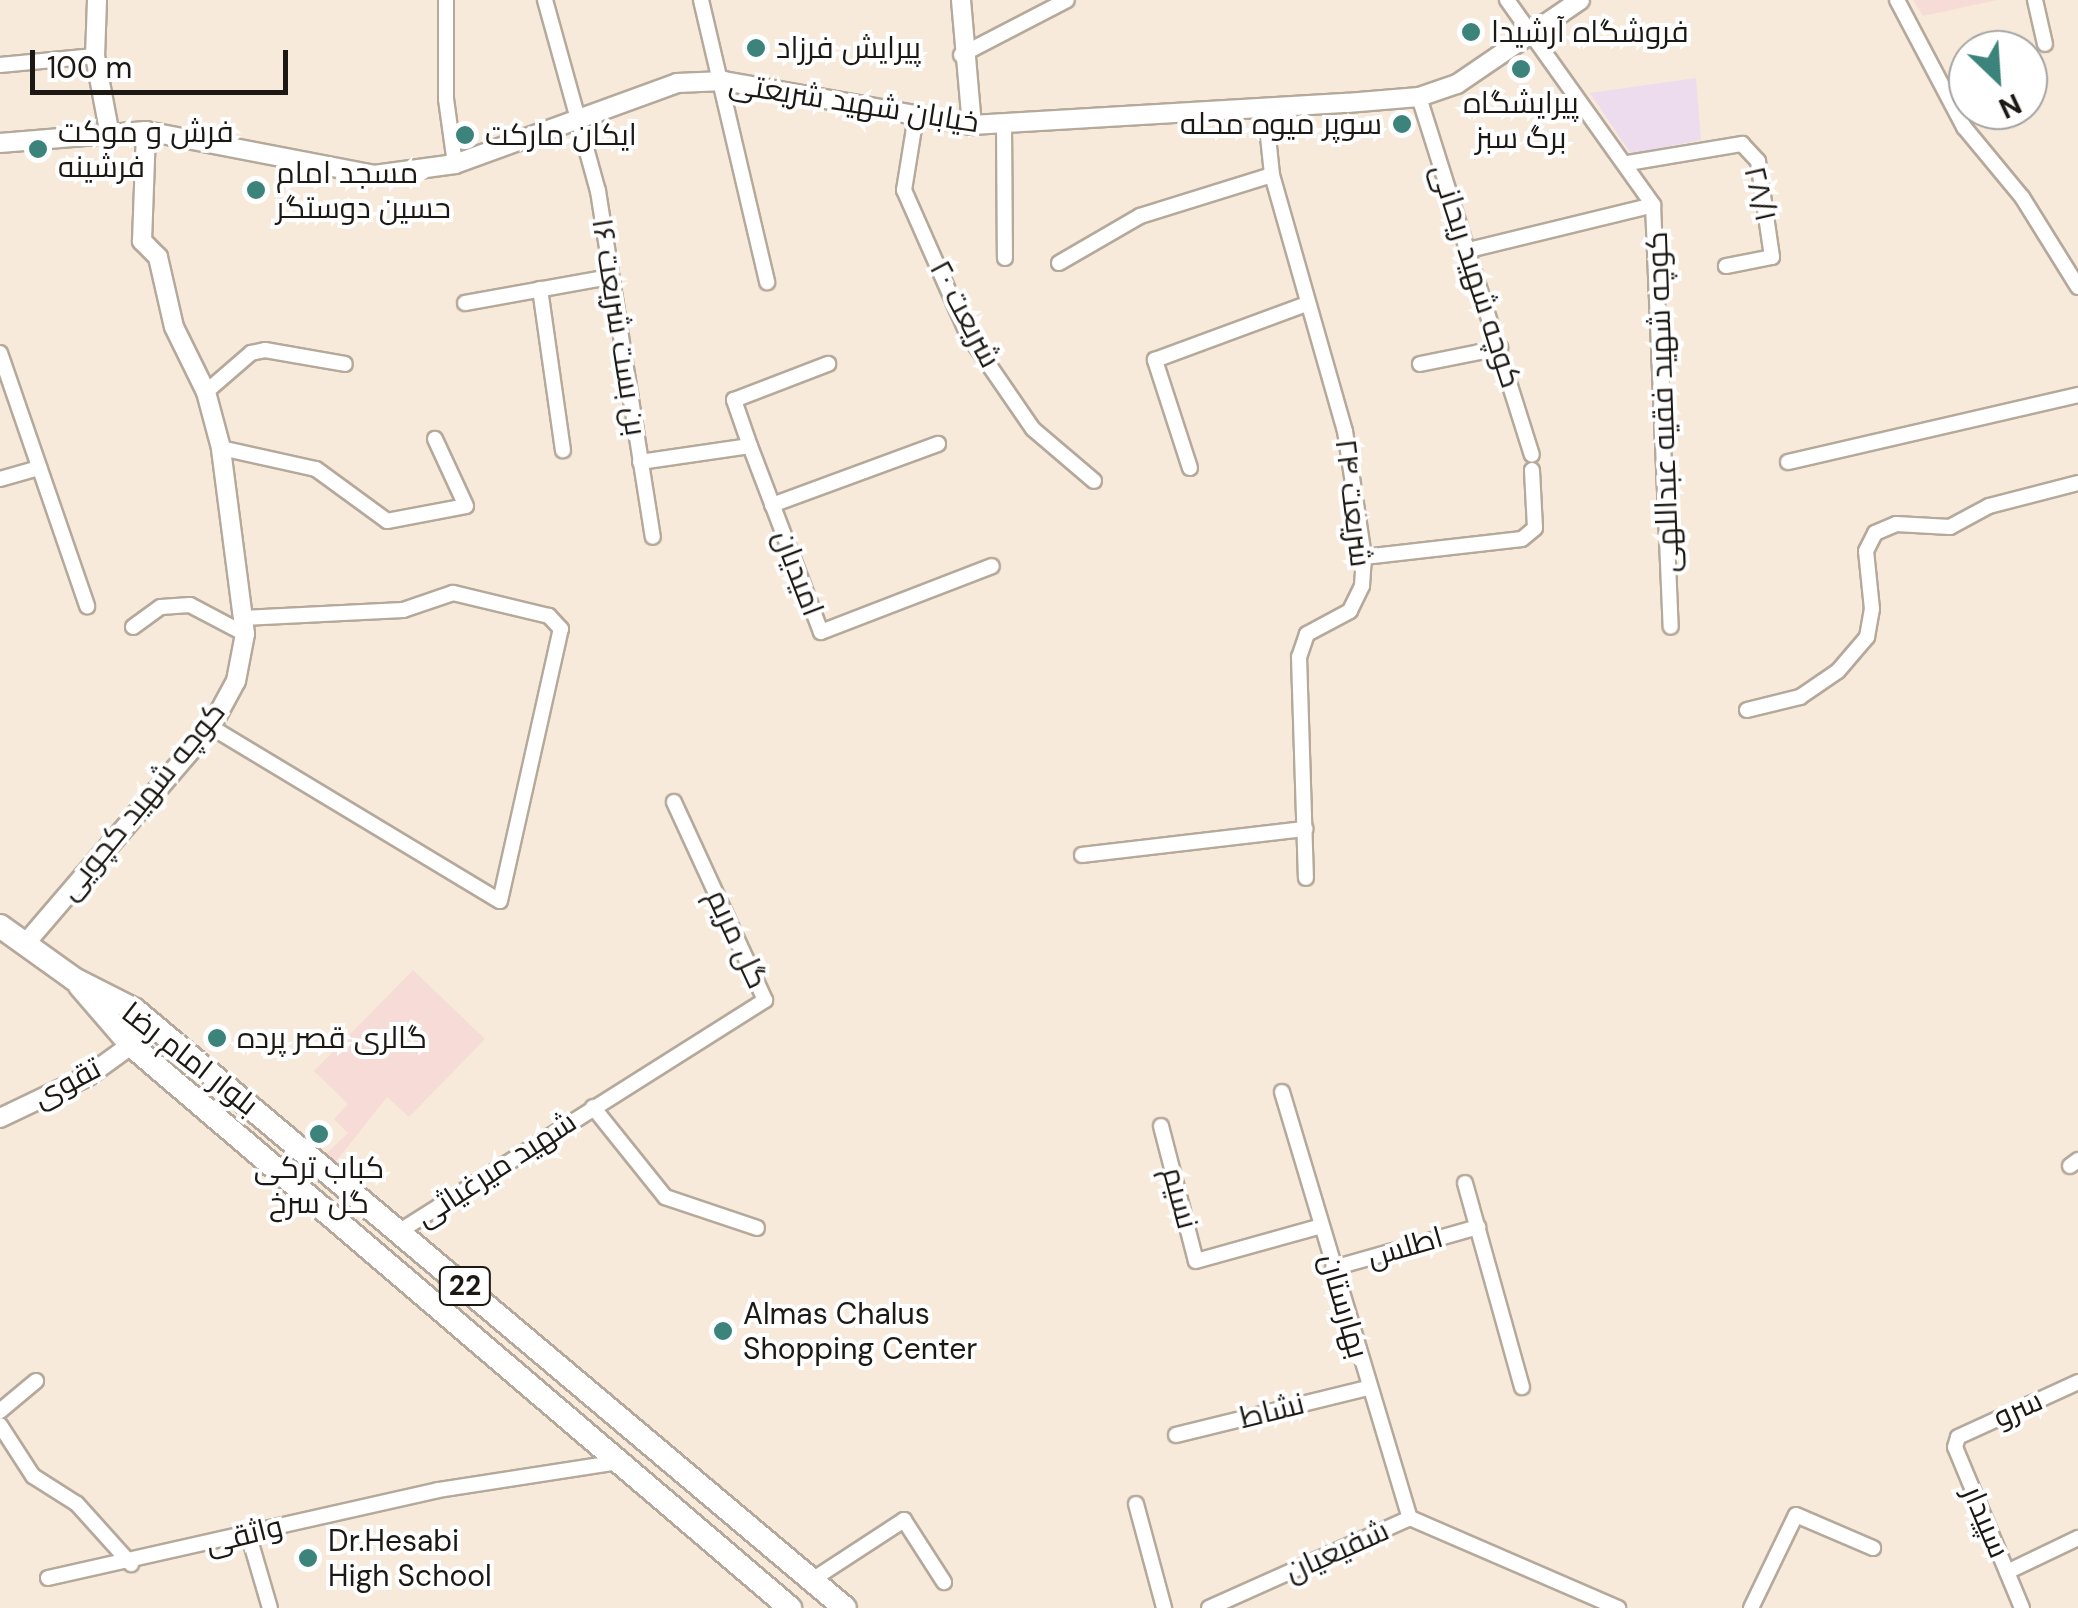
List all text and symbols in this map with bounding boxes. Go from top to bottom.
place label: فروشگاه آرشیدا [1491,14,1689,50]
marker: فروشگاه آرشیدا [1460,21,1482,43]
scale bar [35,30,292,92]
place label: پیرایش فرزاد [776,30,921,66]
north arrow [1948,30,2048,130]
marker: پیرایش فرزاد [745,37,767,59]
text: 100 m [47,48,132,87]
marker: پیرایشگاه برگ سبز [1510,58,1532,80]
street label: خیابان شهید شریعتی [727,65,981,141]
place label: پیرایشگاه برگ سبز [1463,85,1579,156]
text: N [1993,85,2027,127]
place label: سوپر میوه محله [1180,106,1382,142]
marker: سوپر میوه محله [1391,113,1413,135]
place label: فرش و موکت فرشینه [58,114,234,184]
place label: ایکان مارکت [485,117,637,153]
marker: ایکان مارکت [454,124,476,146]
marker: فرش و موکت فرشینه [27,138,49,160]
place label: مسجد امام حسین دوستگر [276,155,451,226]
street label: کوچه شهید ریحانی [1423,160,1529,392]
street label: ۲۸/۱ [1736,163,1784,225]
marker: مسجد امام حسین دوستگر [245,179,267,201]
street label: بن بست شریعت ۱۶ [584,216,654,438]
street label: کوچه شهید فقیه عبداللهی [1639,231,1687,573]
street label: شریعت ۲۰ [922,254,1008,374]
street label: شریعت ۲۴ [1327,437,1379,569]
street label: امیدیان [765,525,831,621]
street label: کوچه شهید کچویی [51,695,233,907]
street label: گل مریم [698,884,776,994]
street label: بلوار امام رضا [115,995,265,1123]
place label: گالری قصر پرده [237,1020,427,1056]
marker: گالری قصر پرده [206,1027,228,1049]
street label: تقوی [27,1050,107,1116]
street label: شهید میرغیاثی [409,1104,583,1234]
marker: کباب ترکی گل سرخ [308,1123,330,1145]
place label: کباب ترکی گل سرخ [254,1150,384,1220]
street label: نسیم [1155,1163,1205,1233]
street label: اطلس [1363,1219,1447,1275]
street label: بهارستان [1312,1250,1376,1362]
road number: 22 [438,1263,492,1309]
place label: Almas Chalus Shopping Center [743,1296,977,1366]
marker: Almas Chalus Shopping Center [712,1320,734,1342]
street label: سرو [1988,1382,2048,1436]
street label: نشاط [1236,1386,1308,1436]
street label: سپیدار [1955,1481,2017,1563]
street label: واثقی [202,1508,286,1562]
street label: شفیعیان [1280,1512,1394,1590]
place label: Dr.Hesabi High School [328,1523,492,1594]
marker: Dr.Hesabi High School [297,1547,319,1569]

